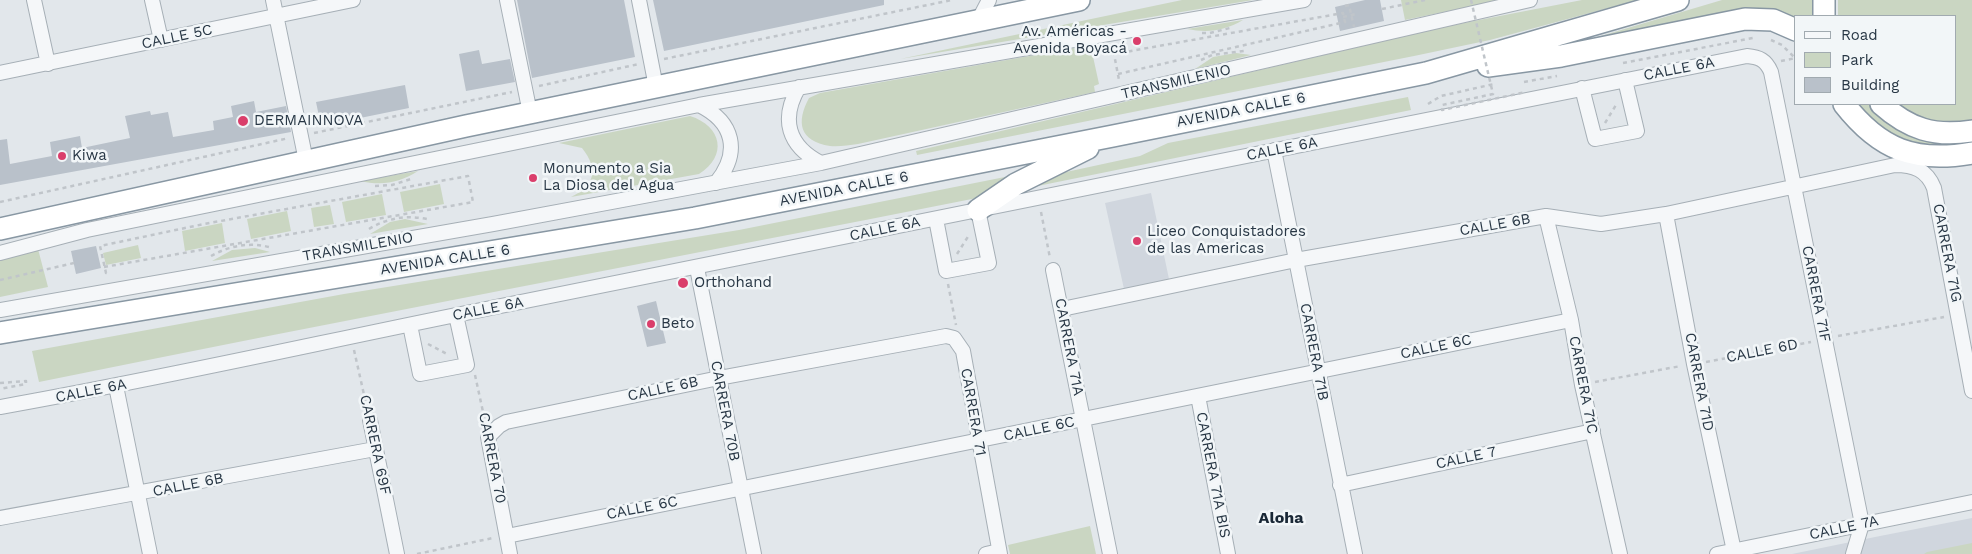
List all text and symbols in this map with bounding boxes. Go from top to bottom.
legend [1794,15,1957,105]
street label: CALLE 5C [140,21,214,53]
place label: Av. Américas - Avenida Boyacá [1013,23,1127,58]
text: Road [1841,26,1878,44]
marker: Av. Américas - Avenida Boyacá [1131,35,1143,47]
text: Park [1841,51,1873,69]
street label: CALLE 6A [1642,53,1716,85]
street label: TRANSMILENIO [1119,61,1233,103]
text: Building [1841,76,1899,94]
street label: AVENIDA CALLE 6 [1175,89,1307,131]
place label: DERMAINNOVA [254,112,363,130]
marker: DERMAINNOVA [236,114,250,128]
street label: CALLE 6A [1245,133,1319,165]
place label: Kiwa [72,147,107,165]
marker: Kiwa [56,150,68,162]
place label: Monumento a Sia La Diosa del Agua [543,160,674,195]
street label: AVENIDA CALLE 6 [778,168,910,210]
marker: Monumento a Sia La Diosa del Agua [527,172,539,184]
street label: CARRERA 71G [1929,202,1965,304]
street label: CALLE 6B [1458,210,1532,240]
street label: CALLE 6A [848,213,922,245]
place label: Liceo Conquistadores de las Americas [1147,223,1306,258]
street label: TRANSMILENIO [301,228,415,266]
marker: Liceo Conquistadores de las Americas [1131,235,1143,247]
street label: AVENIDA CALLE 6 [379,241,511,279]
street label: CARRERA 71F [1798,244,1834,344]
place label: Orthohand [694,274,772,292]
marker: Orthohand [676,276,690,290]
street label: CALLE 6A [451,293,525,325]
street label: CARRERA 71A [1051,297,1087,397]
street label: CARRERA 71B [1296,302,1332,402]
place label: Beto [661,315,695,333]
marker: Beto [645,318,657,330]
street label: CALLE 6C [1399,331,1473,363]
street label: CARRERA 71D [1681,331,1717,433]
street label: CARRERA 71C [1565,335,1601,435]
street label: CALLE 6D [1725,335,1799,367]
street label: CARRERA 70B [706,359,744,463]
street label: CARRERA 71 [956,367,990,457]
street label: CALLE 6B [626,373,700,405]
street label: CALLE 6A [54,375,128,407]
street label: CARRERA 69F [356,393,394,497]
street label: CARRERA 70 [474,411,510,505]
street label: CARRERA 71A BIS [1192,411,1234,539]
street label: CALLE 6C [1002,413,1076,445]
street label: CALLE 7 [1434,443,1498,473]
street label: CALLE 6B [151,469,225,501]
street label: CALLE 6C [605,492,679,524]
district label: Aloha [1259,508,1303,528]
street label: CALLE 7A [1808,512,1880,544]

